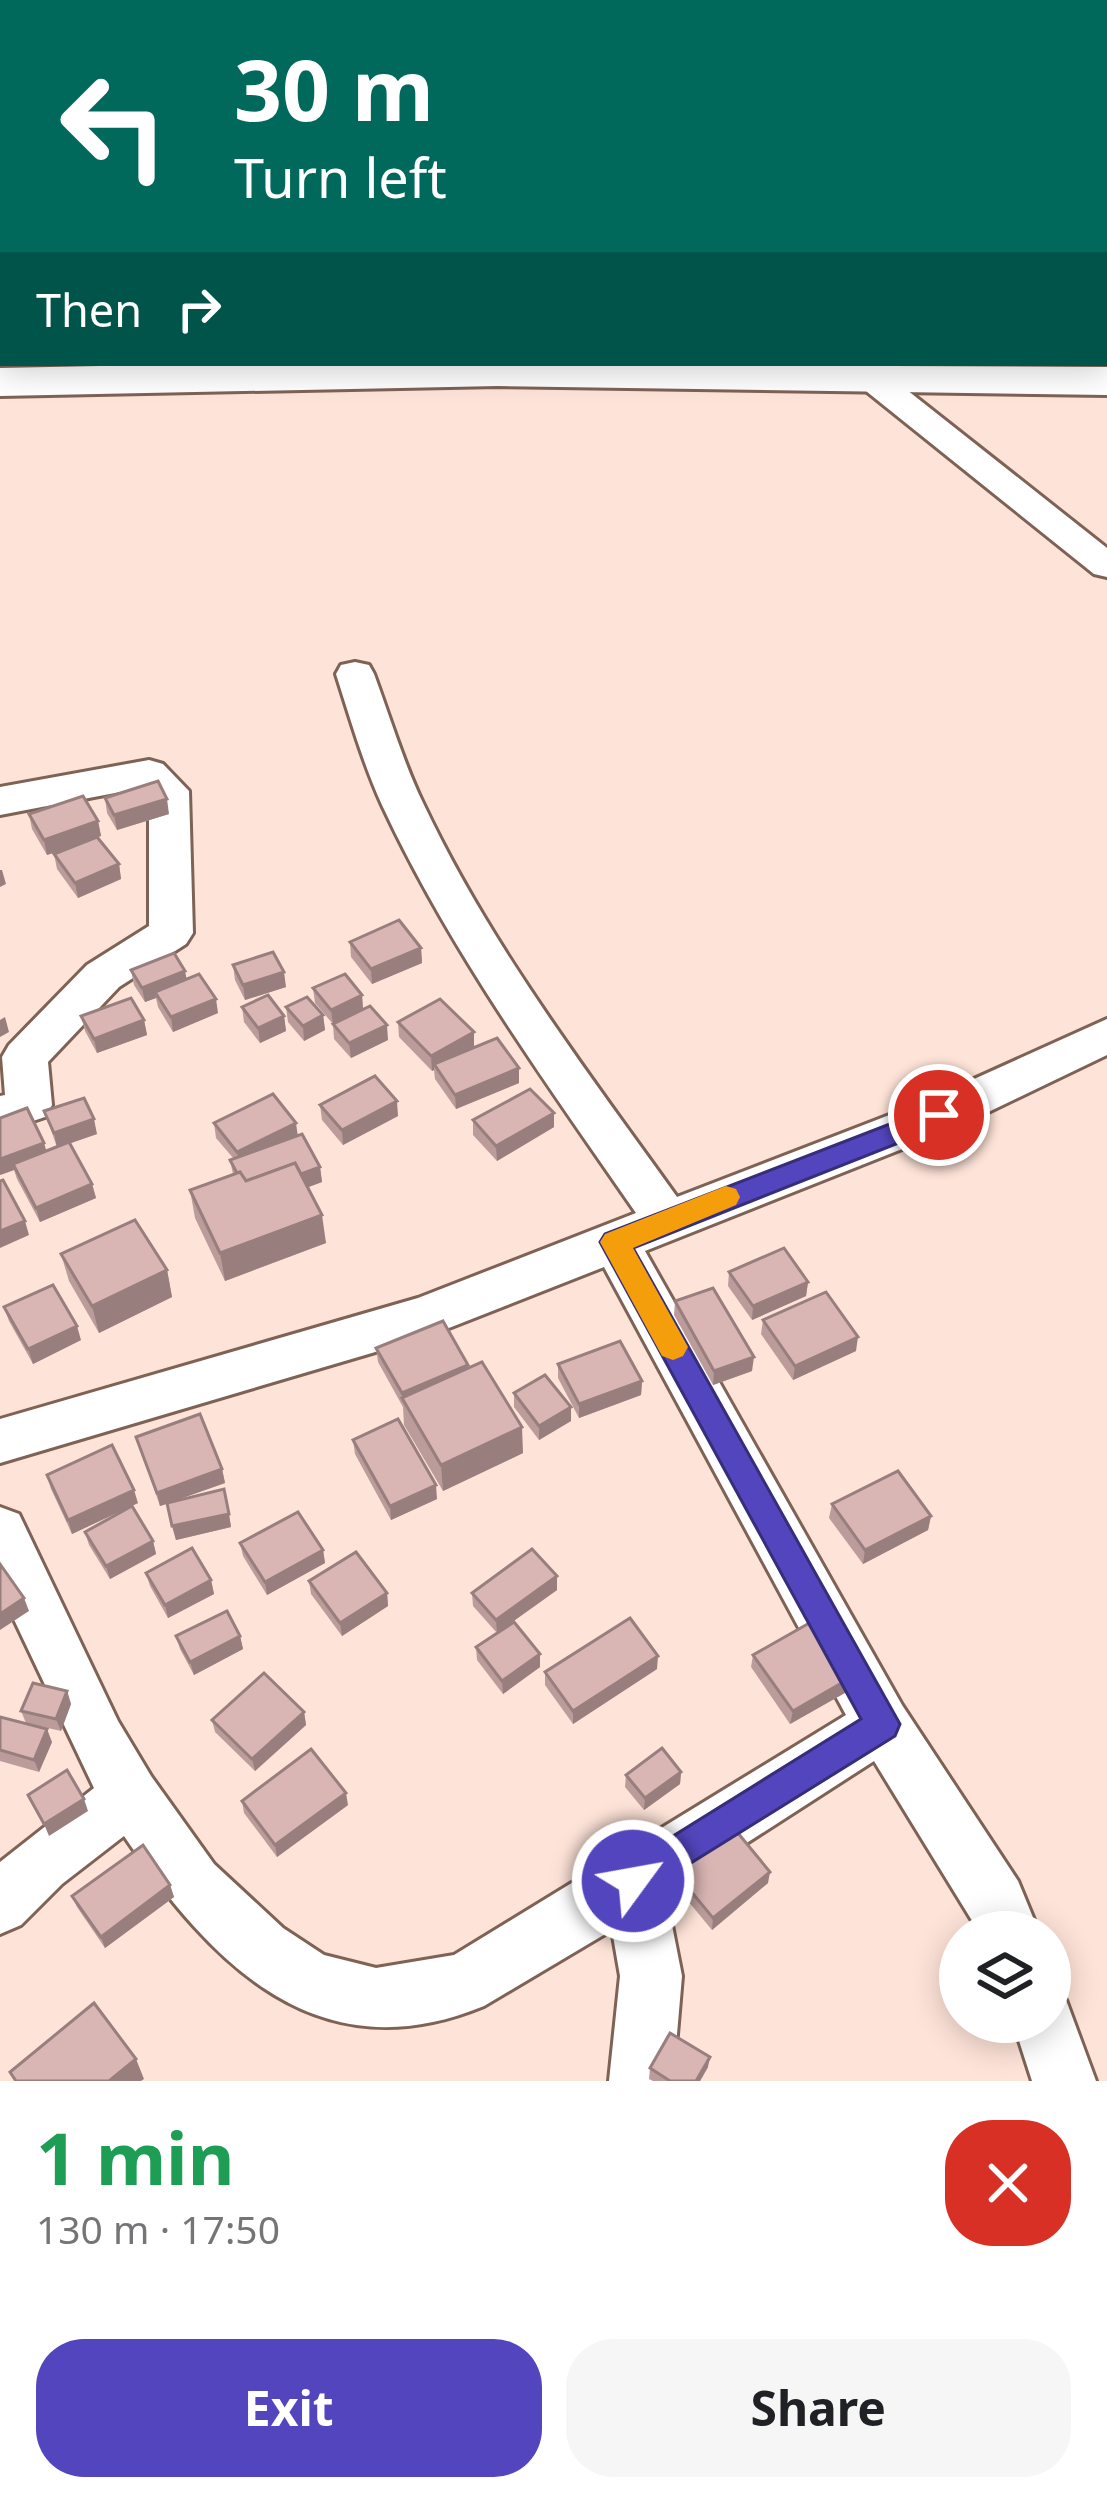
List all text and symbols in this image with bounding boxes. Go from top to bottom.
text: 30 m [234,31,434,146]
icon: left [36,48,192,204]
text: Turn left [234,140,447,214]
icon: right [166,276,232,342]
text: Then [36,279,142,340]
pin [888,1064,990,1166]
icon: arrive [906,1082,972,1148]
position arrow [570,1818,696,1944]
map controls [939,1911,1071,2043]
button: layers [939,1911,1071,2043]
text: 1 min [36,2108,234,2206]
button: close [945,2120,1071,2246]
text: 130 m · 17:50 [36,2202,280,2255]
button: Exit [36,2339,542,2477]
button: Share [566,2339,1071,2477]

